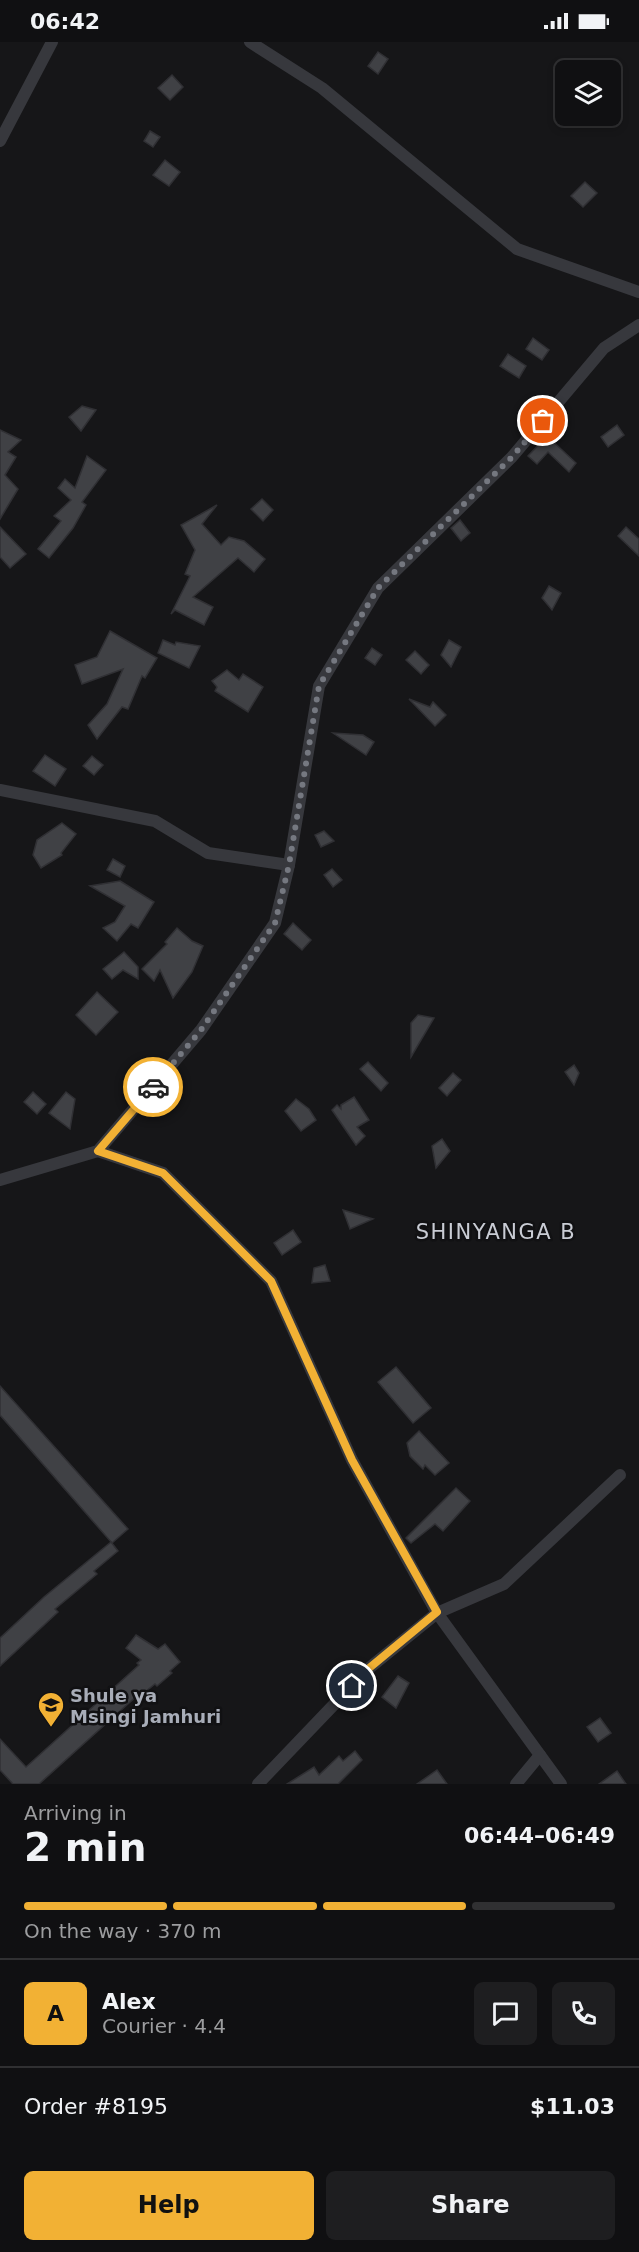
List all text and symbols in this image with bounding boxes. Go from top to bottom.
text: 06:42 [30,9,100,34]
map controls [555,60,621,126]
button: layers [555,60,621,126]
pin [517,395,568,446]
icon: bag [526,404,559,437]
courier [123,1057,183,1117]
icon: car [137,1071,170,1104]
district label: SHINYANGA B [416,1220,576,1244]
pin [326,1660,377,1711]
icon: home [335,1669,368,1702]
place label: Shule ya Msingi Jamhuri [70,1685,221,1727]
school or university icon: Shule ya Msingi Jamhuri [36,1690,66,1728]
text: Arriving in [24,1801,127,1825]
text: 06:44–06:49 [464,1823,615,1848]
text: 2 min [24,1825,146,1870]
text: On the way · 370 m [24,1919,222,1943]
button: chat [474,1982,537,2045]
button: phone [552,1982,615,2045]
text: Alex [102,1989,156,2014]
text: A [47,2001,64,2026]
text: Courier · 4.4 [102,2014,226,2038]
text: Order #8195 [24,2094,168,2119]
text: $11.03 [530,2094,615,2119]
button: Help [24,2171,314,2240]
button: Share [326,2171,615,2240]

